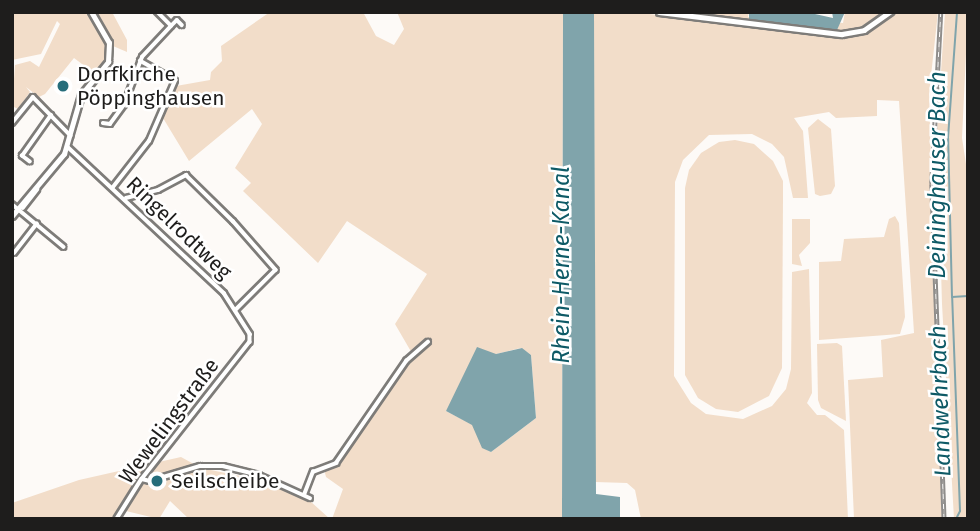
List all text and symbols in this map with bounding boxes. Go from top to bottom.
place label: Dorfkirche Pöppinghausen [77,61,224,111]
water label: Deininghauser Bach [923,71,951,279]
marker: Dorfkirche Pöppinghausen [55,78,71,94]
water label: Rhein-Herne-Kanal [547,166,575,364]
street label: Ringelrodtweg [121,172,237,284]
water label: Landwehrbach [924,325,956,477]
street label: Wewelingstraße [114,353,224,489]
place label: Seilscheibe [171,468,279,494]
marker: Seilscheibe [149,473,165,489]

